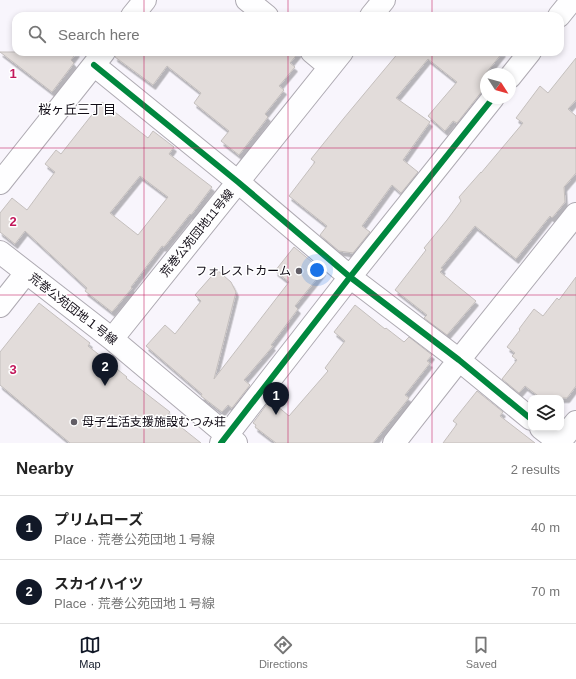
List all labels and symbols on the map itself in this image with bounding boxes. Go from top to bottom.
text: 1 [9,66,17,81]
north arrow [480,68,516,104]
district label: 桜ヶ丘三丁目 [38,102,116,117]
street label: 荒巻公苑団地11号線 [157,186,237,280]
text: 2 [9,214,17,229]
your location [307,260,327,280]
place label: フォレストカーム [195,264,291,278]
marker: フォレストカーム [294,266,304,276]
street label: 荒巻公苑団地１号線 [26,270,120,348]
pin: 2 [92,353,118,386]
text: 3 [9,362,17,377]
pin: 1 [263,382,289,415]
place label: 母子生活支援施設むつみ荘 [82,415,226,429]
marker: 母子生活支援施設むつみ荘 [69,417,79,427]

